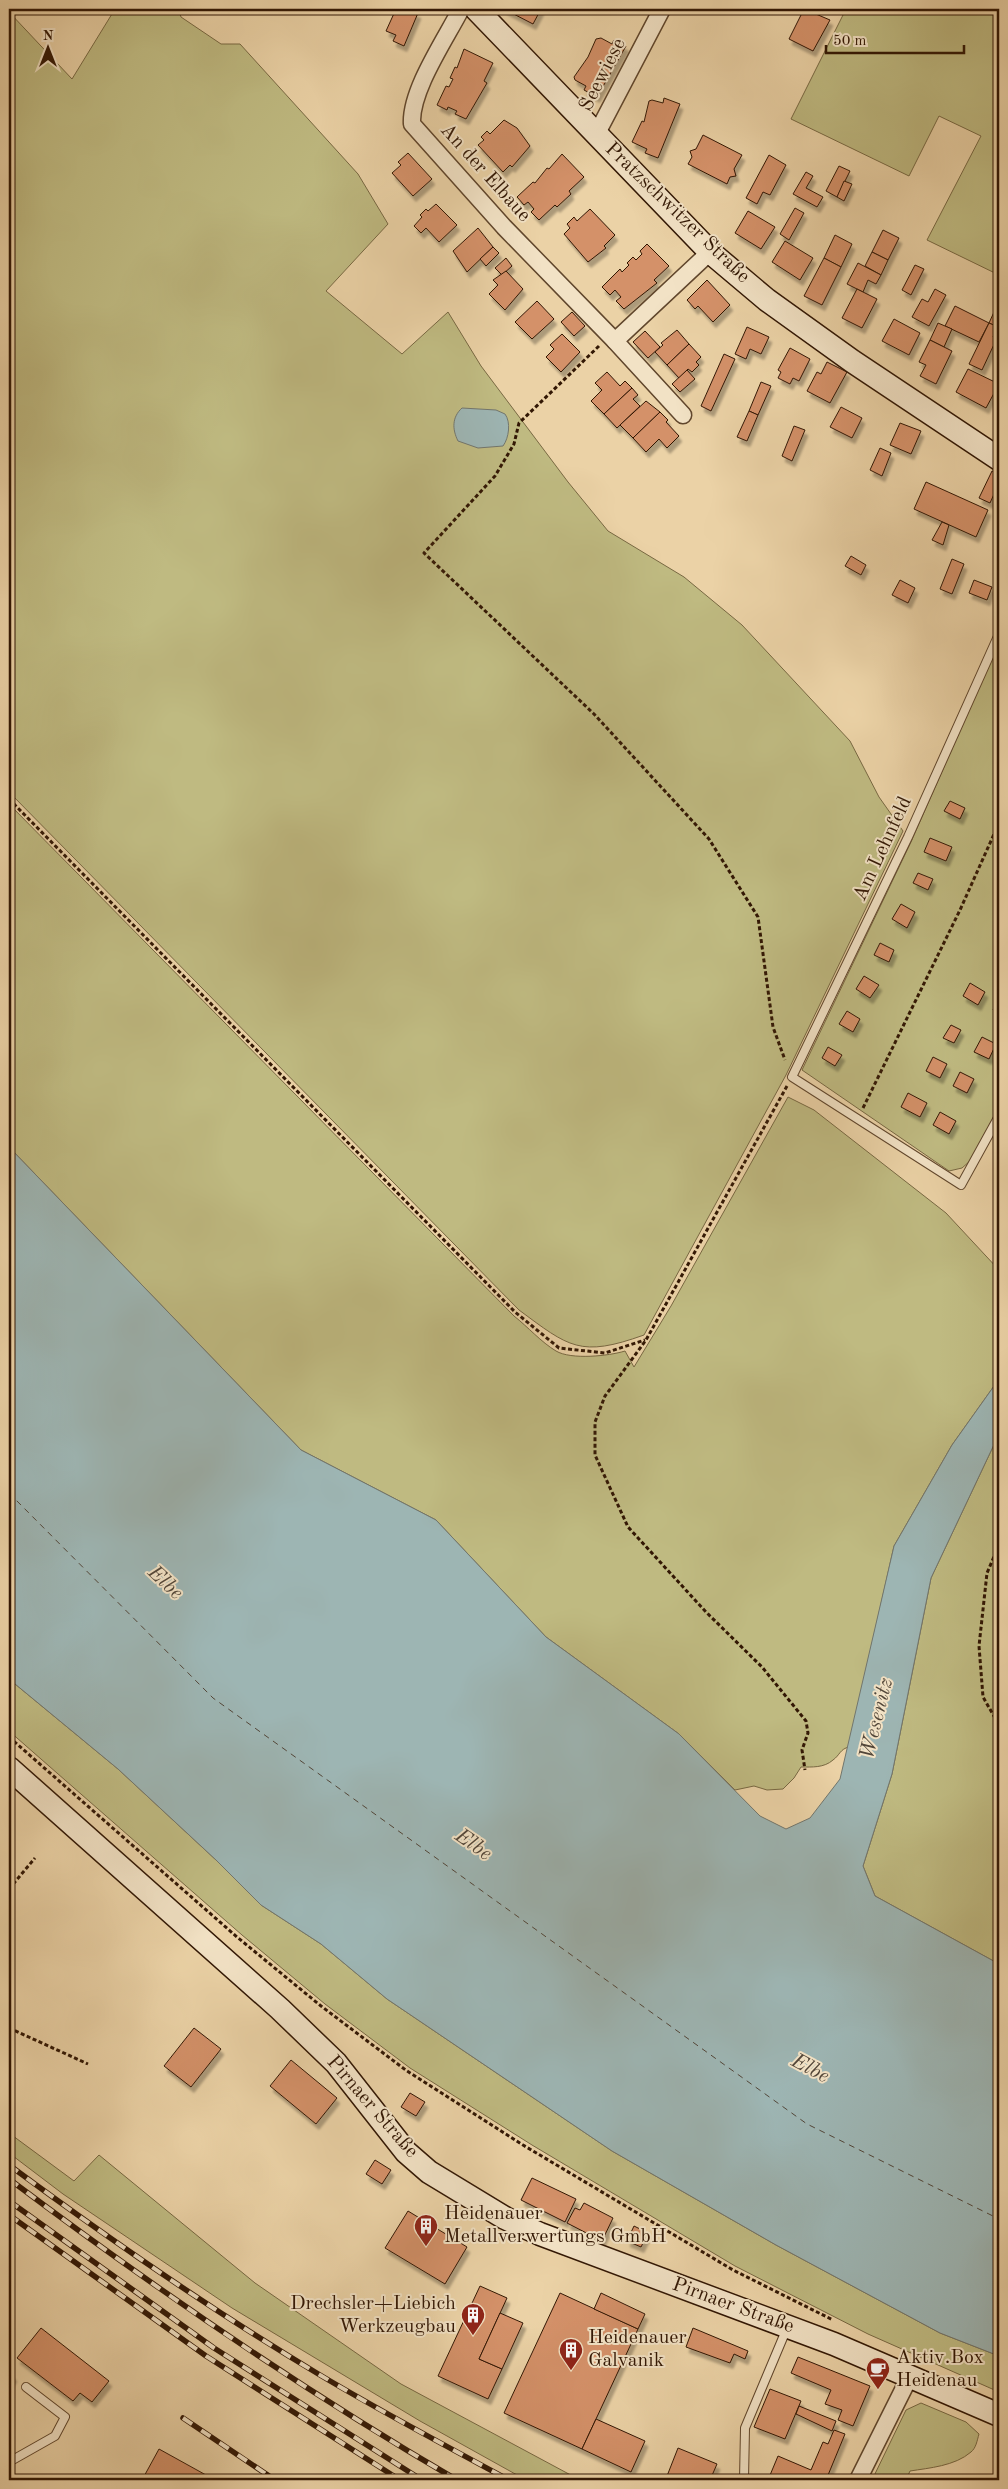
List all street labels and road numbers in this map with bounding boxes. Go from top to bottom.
street label: Seewiese [576,35,630,115]
street label: An der Elbaue [436,120,534,226]
street label: Pratzschwitzer Straße [601,139,753,287]
street label: Am Lehnfeld [850,794,916,904]
street label: Pirnaer Straße [322,2052,422,2162]
street label: Pirnaer Straße [669,2275,797,2337]

